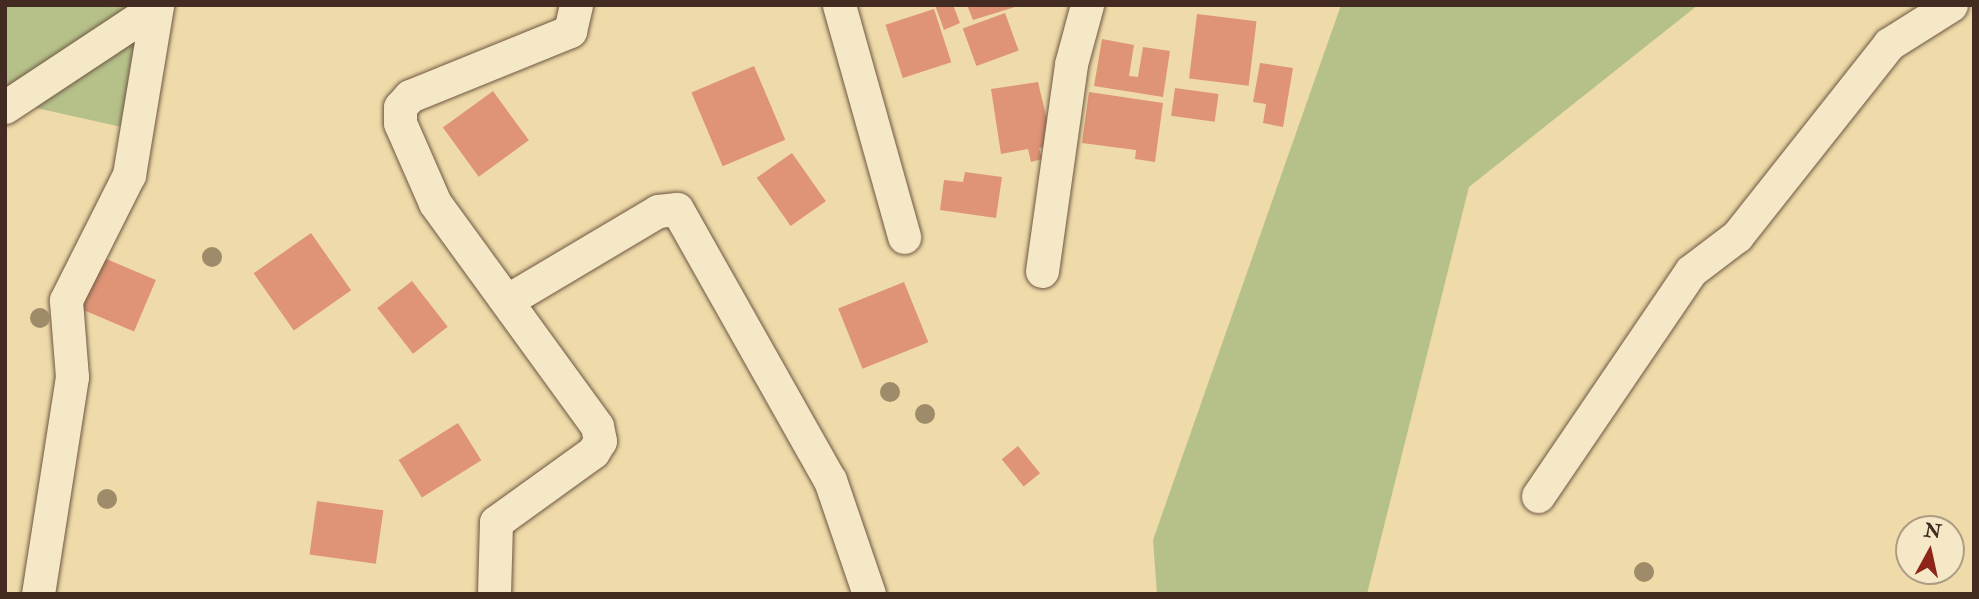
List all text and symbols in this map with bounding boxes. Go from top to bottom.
north arrow [1895,515,1965,585]
text: N [1923,518,1943,544]

